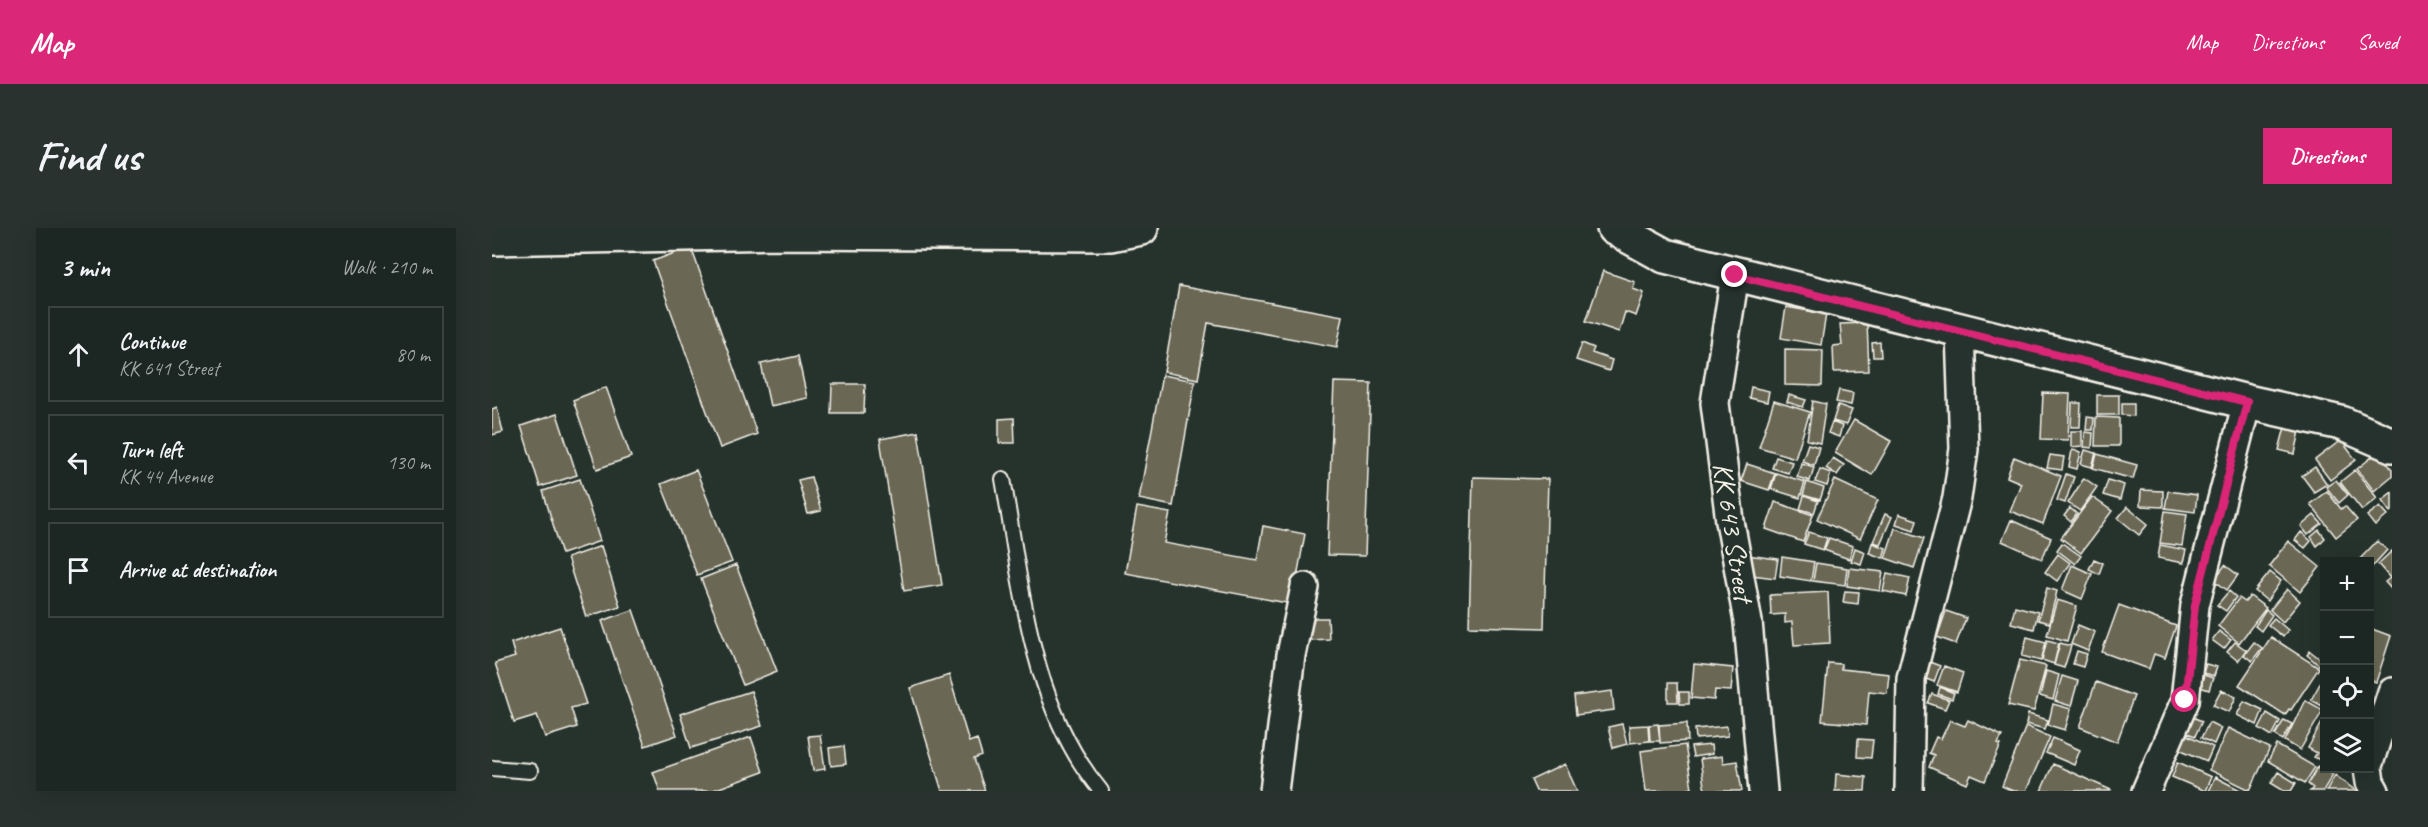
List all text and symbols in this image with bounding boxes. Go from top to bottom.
text: Map [30,25,73,60]
text: Map [2186,29,2218,55]
text: Directions [2251,29,2324,55]
text: Saved [2357,29,2398,55]
button: Directions [2263,128,2392,184]
text: Find us [36,130,141,183]
text: 3 min [60,251,110,284]
text: Walk · 210 m [342,255,432,280]
route end [1721,261,1747,287]
text: Continue [119,328,185,356]
icon: ahead [62,338,95,371]
text: 80 m [396,342,430,367]
text: KK 641 Street [119,356,219,381]
text: Turn left [119,436,183,464]
icon: left [62,446,95,479]
text: 130 m [387,450,430,475]
street label: KK 643 Street [1705,460,1762,608]
text: KK 44 Avenue [119,464,212,489]
icon: arrive [62,554,95,587]
text: Arrive at destination [119,556,276,584]
map controls [2320,557,2374,773]
button: + [2320,557,2374,611]
button: − [2320,611,2374,665]
button: locate [2320,665,2374,719]
route start [2171,686,2197,712]
button: layers [2320,719,2374,773]

